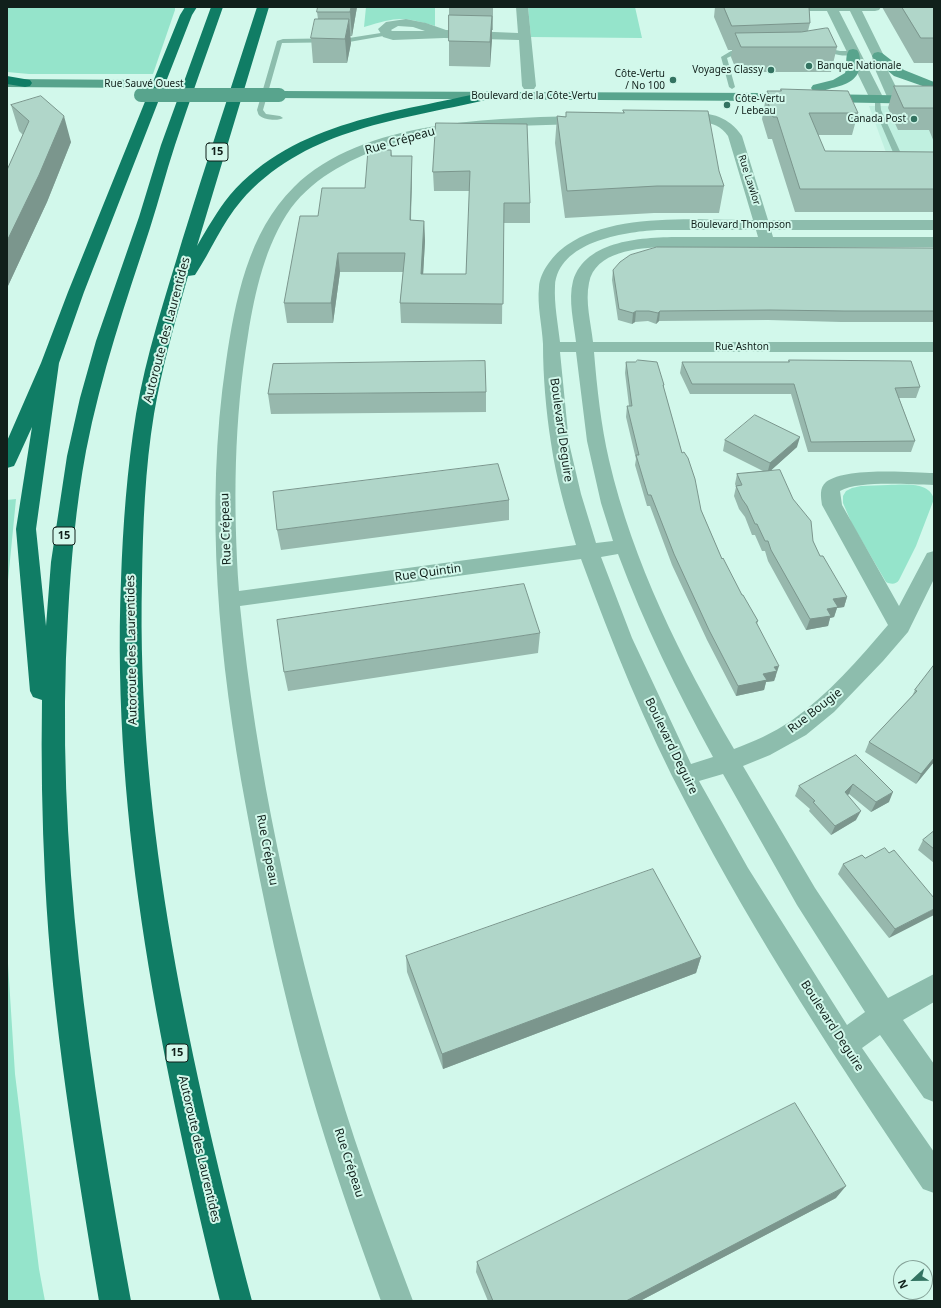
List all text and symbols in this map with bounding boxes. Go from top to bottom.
place label: Banque Nationale [817,60,901,72]
marker: Banque Nationale [804,61,814,71]
place label: Voyages Classy [692,64,763,76]
marker: Voyages Classy [766,65,776,75]
place label: Côte-Vertu / No 100 [615,68,665,92]
marker: Côte-Vertu / No 100 [668,75,678,85]
street label: Rue Sauvé Ouest [104,78,184,90]
street label: Boulevard de la Côte-Vertu [471,90,597,102]
place label: Côte-Vertu / Lebeau [735,93,785,116]
marker: Côte-Vertu / Lebeau [722,100,732,110]
place label: Canada Post [847,113,906,125]
marker: Canada Post [909,114,919,124]
street label: Rue Crépeau [363,124,437,158]
road number: 15 [206,143,228,161]
street label: Rue Lawlor [735,153,763,207]
street label: Boulevard Thompson [691,219,791,231]
street label: Autoroute des Laurentides [141,256,193,404]
street label: Rue Ashton [715,341,769,353]
street label: Boulevard Deguire [547,377,575,483]
street label: Rue Crépeau [218,493,234,565]
road number: 15 [53,527,75,545]
street label: Rue Quintin [394,561,462,585]
street label: Autoroute des Laurentides [123,575,141,725]
street label: Rue Bougie [785,685,845,737]
street label: Boulevard Deguire [642,696,700,796]
street label: Rue Crépeau [253,813,281,887]
street label: Boulevard Deguire [797,978,867,1074]
road number: 15 [166,1044,188,1062]
street label: Autoroute des Laurentides [175,1074,223,1224]
street label: Rue Crépeau [331,1126,367,1200]
north arrow [893,1260,933,1300]
text: N [894,1277,911,1291]

